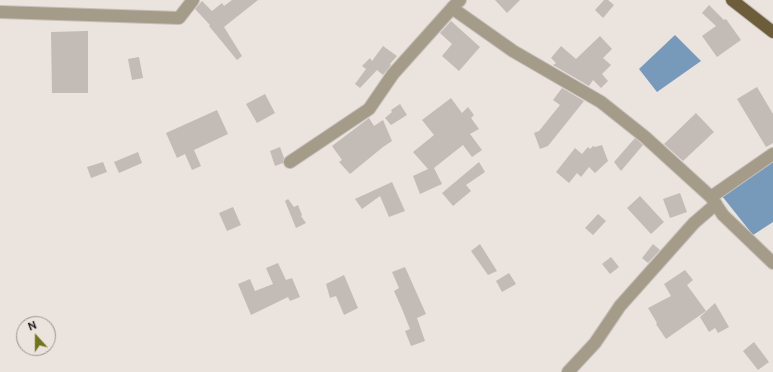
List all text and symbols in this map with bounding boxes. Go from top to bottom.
north arrow [16,316,56,356]
text: N [26,319,38,333]

